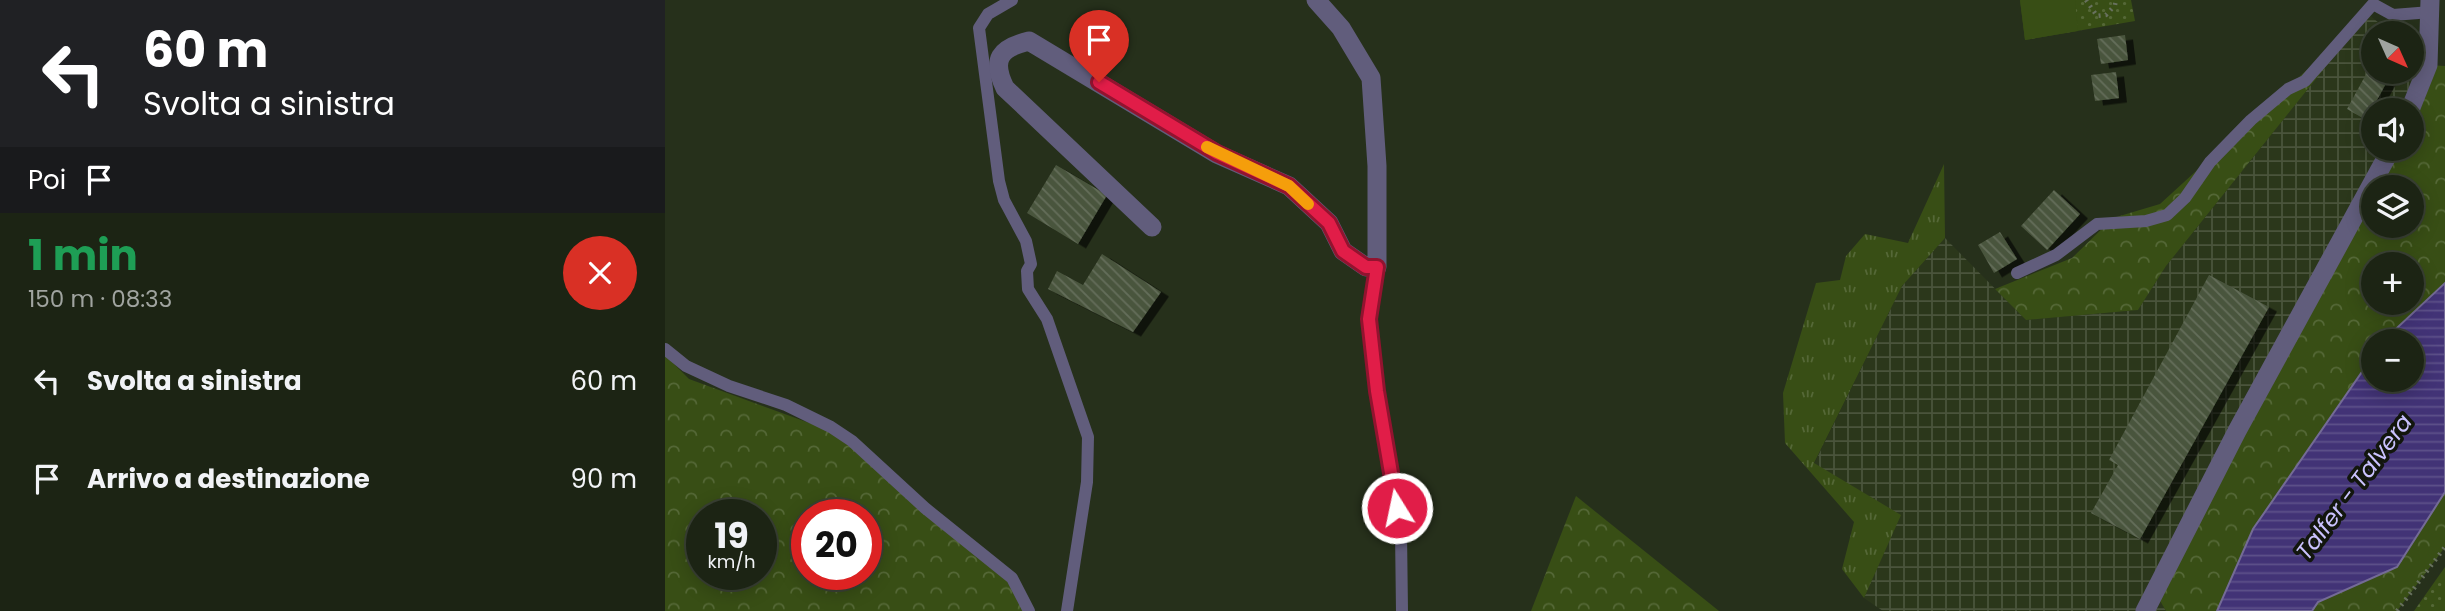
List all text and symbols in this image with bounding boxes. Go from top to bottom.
pin [1069,10,1129,82]
text: 60 m [143,16,268,84]
icon: arrive [1080,21,1118,59]
north arrow [2361,21,2424,84]
map controls [2361,21,2424,392]
icon: left [28,28,119,119]
text: Svolta a sinistra [143,81,395,126]
button: sound [2361,98,2424,161]
icon: arrive [80,161,118,199]
text: Poi [28,162,66,198]
button: layers [2361,175,2424,238]
text: 1 min [28,226,138,285]
button: close [563,236,637,310]
button: + [2361,252,2424,315]
text: 150 m · 08:33 [28,283,172,315]
button: − [2361,329,2424,392]
icon: left [28,362,66,400]
text: Svolta a sinistra [87,363,302,399]
text: 60 m [570,363,637,399]
water label: Talfer - Talvera [2288,407,2420,567]
icon: arrive [28,460,66,498]
text: Arrivo a destinazione [87,461,370,497]
text: 90 m [571,461,637,497]
position arrow [1360,471,1434,545]
speed limit sign: 20 [791,499,882,590]
text: 19 [714,511,749,560]
text: km/h [708,549,755,574]

